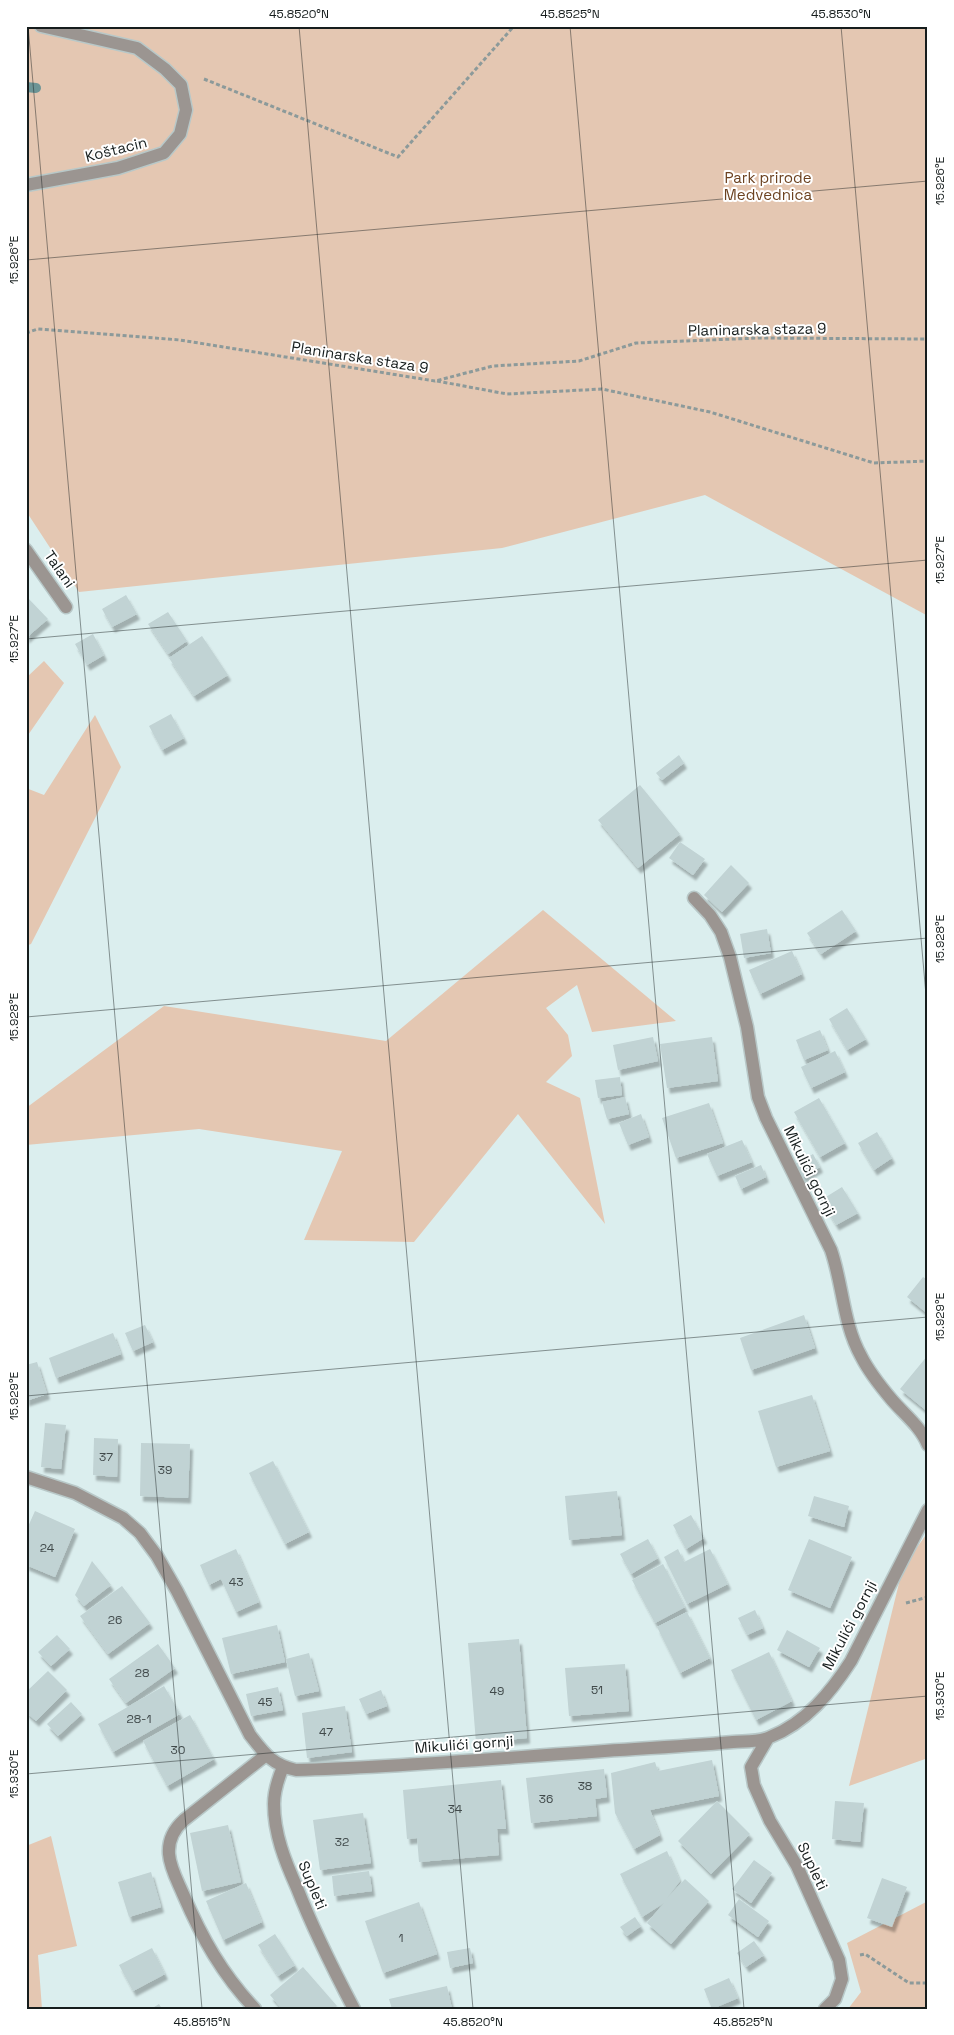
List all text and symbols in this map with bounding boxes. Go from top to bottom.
text: 45.8520°N [269,6,329,22]
text: 45.8525°N [540,6,600,22]
text: 45.8530°N [811,6,871,22]
street label: Koštacin [83,132,149,166]
text: 15.926°E [932,157,948,205]
park label: Park prirode Medvednica [724,168,813,204]
text: 15.926°E [6,236,22,284]
street label: Planinarska staza 9 [688,318,826,340]
street label: Planinarska staza 9 [290,337,430,377]
text: 15.927°E [932,536,948,584]
street label: Talani [40,547,80,591]
text: 15.927°E [6,615,22,663]
text: 15.928°E [932,914,948,963]
text: 15.928°E [6,992,22,1041]
street label: Mikulići gornji [780,1122,840,1220]
text: 15.929°E [932,1293,948,1341]
text: 15.929°E [6,1372,22,1420]
house number: 37 [99,1449,113,1465]
house number: 39 [158,1462,172,1478]
house number: 24 [40,1540,55,1556]
house number: 43 [229,1574,243,1590]
street label: Mikulići gornji [817,1577,881,1673]
house number: 26 [108,1612,122,1628]
house number: 28 [135,1665,149,1681]
text: 15.930°E [932,1671,948,1720]
house number: 51 [591,1682,603,1698]
house number: 49 [490,1683,504,1699]
house number: 45 [258,1694,272,1710]
house number: 28-1 [126,1711,152,1727]
house number: 47 [319,1724,333,1740]
street label: Mikulići gornji [414,1731,514,1757]
house number: 30 [171,1742,185,1758]
text: 15.930°E [6,1749,22,1798]
house number: 38 [578,1778,592,1794]
house number: 36 [539,1791,553,1807]
house number: 34 [448,1801,463,1817]
house number: 32 [335,1834,349,1850]
street label: Supleti [793,1839,833,1893]
street label: Supleti [294,1858,332,1912]
house number: 1 [398,1930,404,1946]
text: 45.8515°N [174,2014,230,2030]
text: 45.8520°N [443,2014,503,2030]
text: 45.8525°N [713,2014,773,2030]

